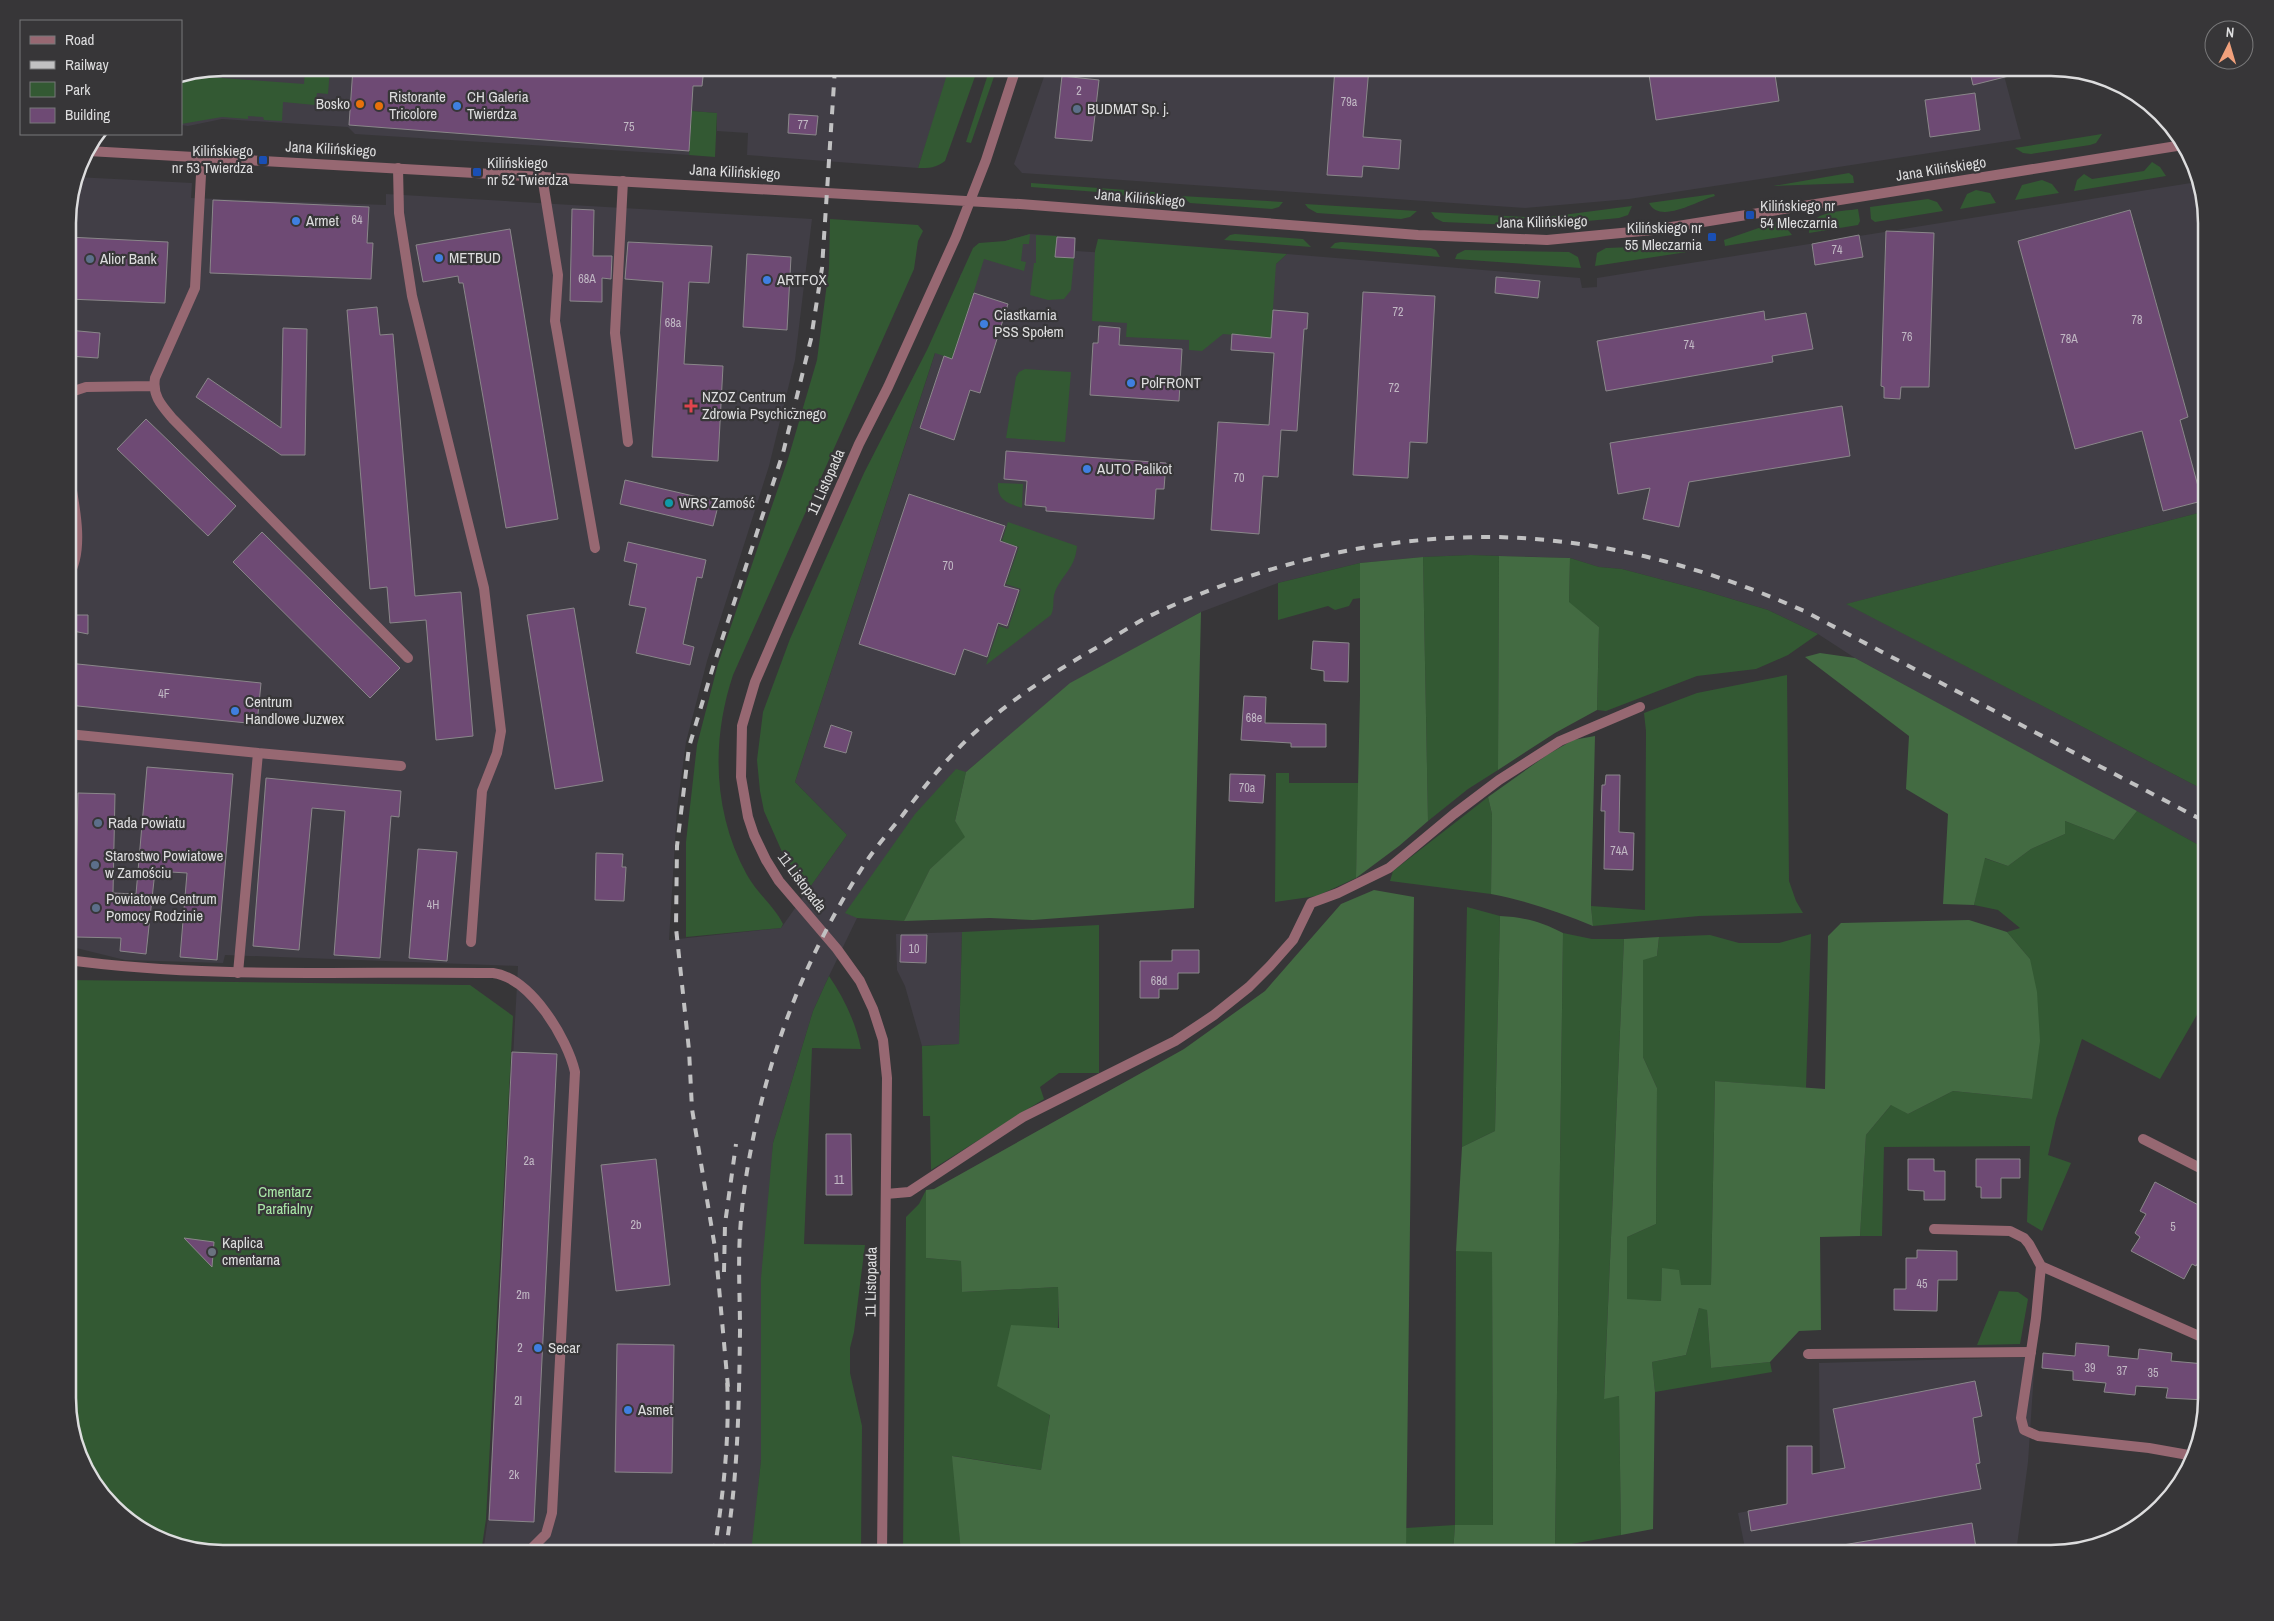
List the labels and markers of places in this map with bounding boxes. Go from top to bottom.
place label: Ristorante Tricolore [389,86,446,124]
place label: CH Galeria Twierdza [467,86,529,124]
place label: Bosko [316,93,350,114]
marker: Bosko [354,98,366,110]
place label: BUDMAT Sp. j. [1087,98,1169,119]
marker: Ristorante Tricolore [373,100,385,112]
marker: CH Galeria Twierdza [451,100,463,112]
marker: BUDMAT Sp. j. [1071,103,1083,115]
place label: Kilińskiego nr 53 Twierdza [172,140,253,178]
place label: Kilińskiego nr 52 Twierdza [487,152,568,190]
marker: Kilińskiego nr 53 Twierdza [257,154,269,166]
marker: Kilińskiego nr 52 Twierdza [471,166,483,178]
place label: Kilińskiego nr 54 Mleczarnia [1760,195,1837,233]
marker: Kilińskiego nr 54 Mleczarnia [1744,209,1756,221]
place label: Armet [305,210,339,231]
marker: Armet [290,215,302,227]
place label: Kilińskiego nr 55 Mleczarnia [1625,217,1702,255]
marker: Kilińskiego nr 55 Mleczarnia [1706,231,1718,243]
place label: METBUD [449,247,501,268]
place label: Alior Bank [99,248,158,269]
marker: METBUD [433,252,445,264]
marker: Alior Bank [84,253,96,265]
place label: ARTFOX [776,269,827,290]
marker: ARTFOX [761,274,773,286]
place label: Ciastkarnia PSS Społem [994,304,1064,342]
marker: Ciastkarnia PSS Społem [978,318,990,330]
place label: PolFRONT [1141,372,1202,393]
marker: PolFRONT [1125,377,1137,389]
place label: NZOZ Centrum Zdrowia Psychicznego [702,386,827,424]
marker: NZOZ Centrum Zdrowia Psychicznego [684,399,698,413]
place label: AUTO Palikot [1096,458,1173,479]
marker: AUTO Palikot [1081,463,1093,475]
place label: WRS Zamość [679,492,755,513]
marker: WRS Zamość [663,497,675,509]
place label: Centrum Handlowe Juzwex [245,691,345,729]
marker: Centrum Handlowe Juzwex [229,705,241,717]
place label: Rada Powiatu [108,812,185,833]
marker: Rada Powiatu [92,817,104,829]
place label: Starostwo Powiatowe w Zamościu [105,845,223,883]
marker: Starostwo Powiatowe w Zamościu [89,859,101,871]
place label: Powiatowe Centrum Pomocy Rodzinie [106,888,217,926]
marker: Powiatowe Centrum Pomocy Rodzinie [90,902,102,914]
place label: Kaplica cmentarna [222,1232,280,1270]
marker: Kaplica cmentarna [206,1246,218,1258]
place label: Secar [548,1337,580,1358]
marker: Secar [532,1342,544,1354]
place label: Asmet [637,1399,673,1420]
marker: Asmet [622,1404,634,1416]

